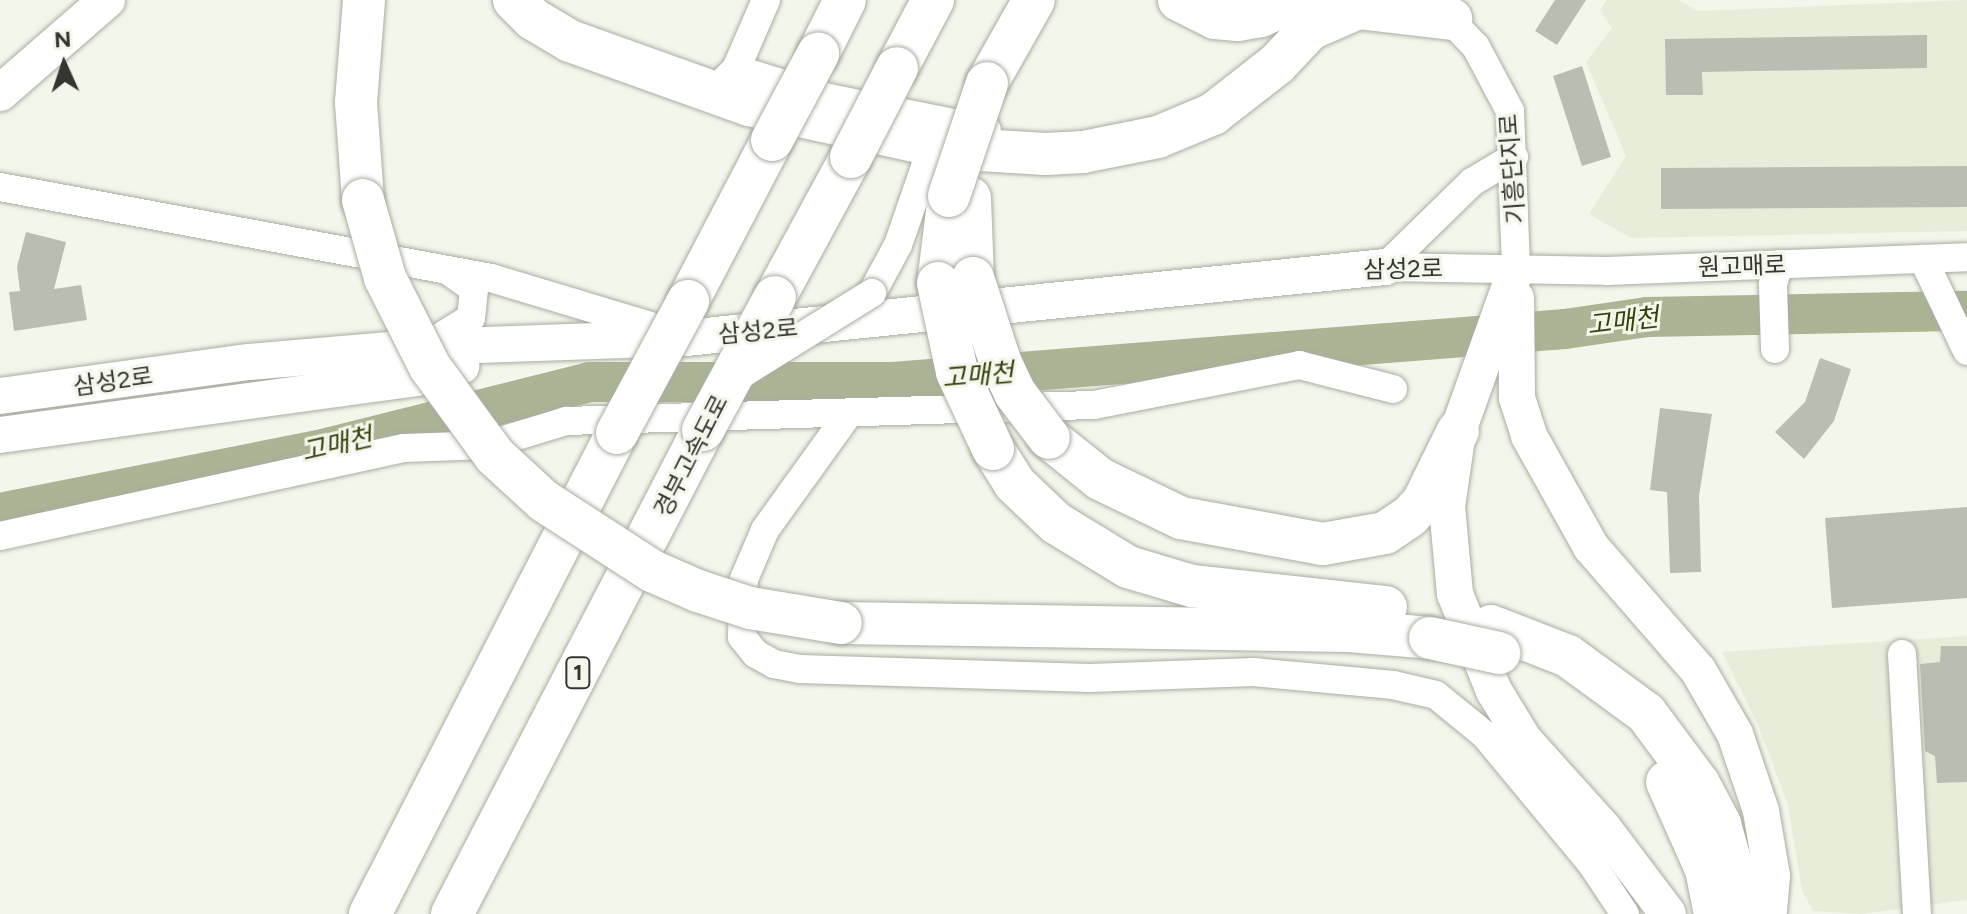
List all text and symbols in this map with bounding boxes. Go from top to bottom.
north arrow [24,24,104,104]
text: N [54,26,72,53]
street label: 기흥단지로 [1494,113,1530,225]
street label: 원고매로 [1697,250,1787,282]
street label: 삼성2로 [1363,254,1443,284]
water label: 고매천 [1585,302,1661,342]
street label: 삼성2로 [717,313,799,349]
water label: 고매천 [941,357,1015,395]
street label: 삼성2로 [72,361,154,401]
street label: 경부고속도로 [648,390,734,522]
water label: 고매천 [299,422,375,468]
road number: 1 [564,655,592,691]

